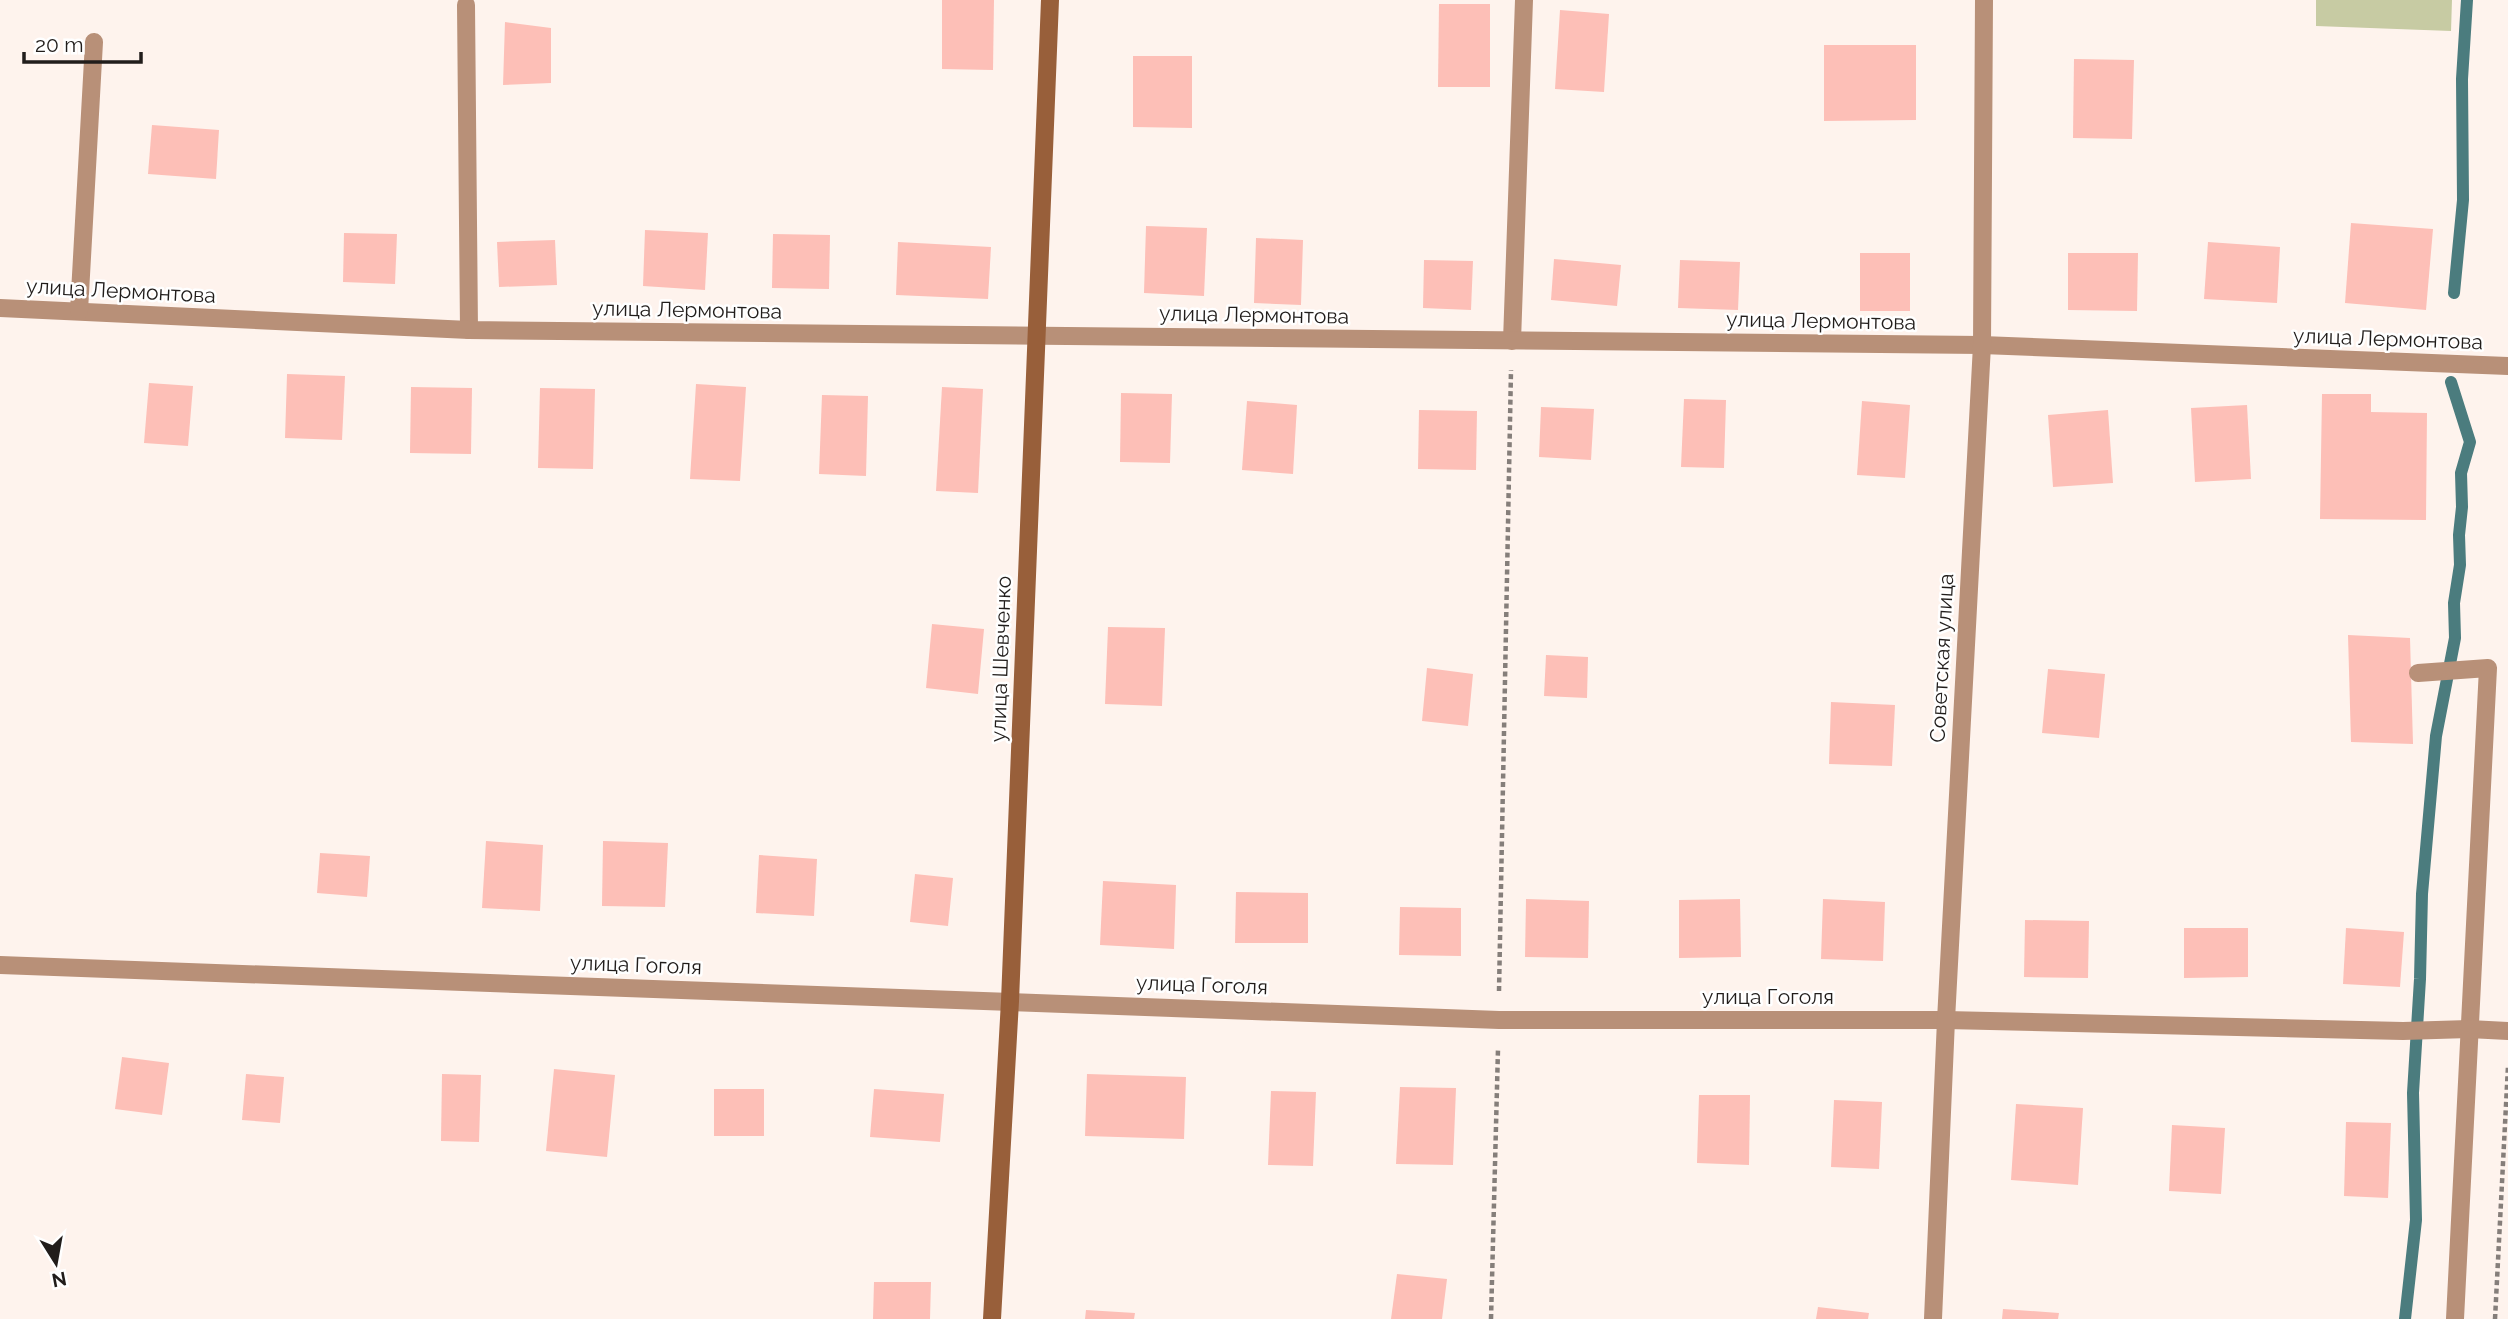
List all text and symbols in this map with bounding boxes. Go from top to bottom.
scale bar [24,21,142,65]
text: 20 m [35,32,83,57]
street label: улица Лермонтова [26,273,217,308]
street label: улица Лермонтова [592,295,782,324]
street label: улица Лермонтова [1159,300,1349,329]
street label: улица Лермонтова [1726,306,1916,335]
street label: улица Лермонтова [2293,323,2483,354]
street label: Советская улица [1925,573,1958,743]
street label: улица Шевченко [985,575,1016,743]
street label: улица Гоголя [570,950,702,979]
street label: улица Гоголя [1136,970,1268,999]
street label: улица Гоголя [1702,984,1834,1009]
north arrow [21,1228,91,1298]
text: N [50,1268,68,1292]

